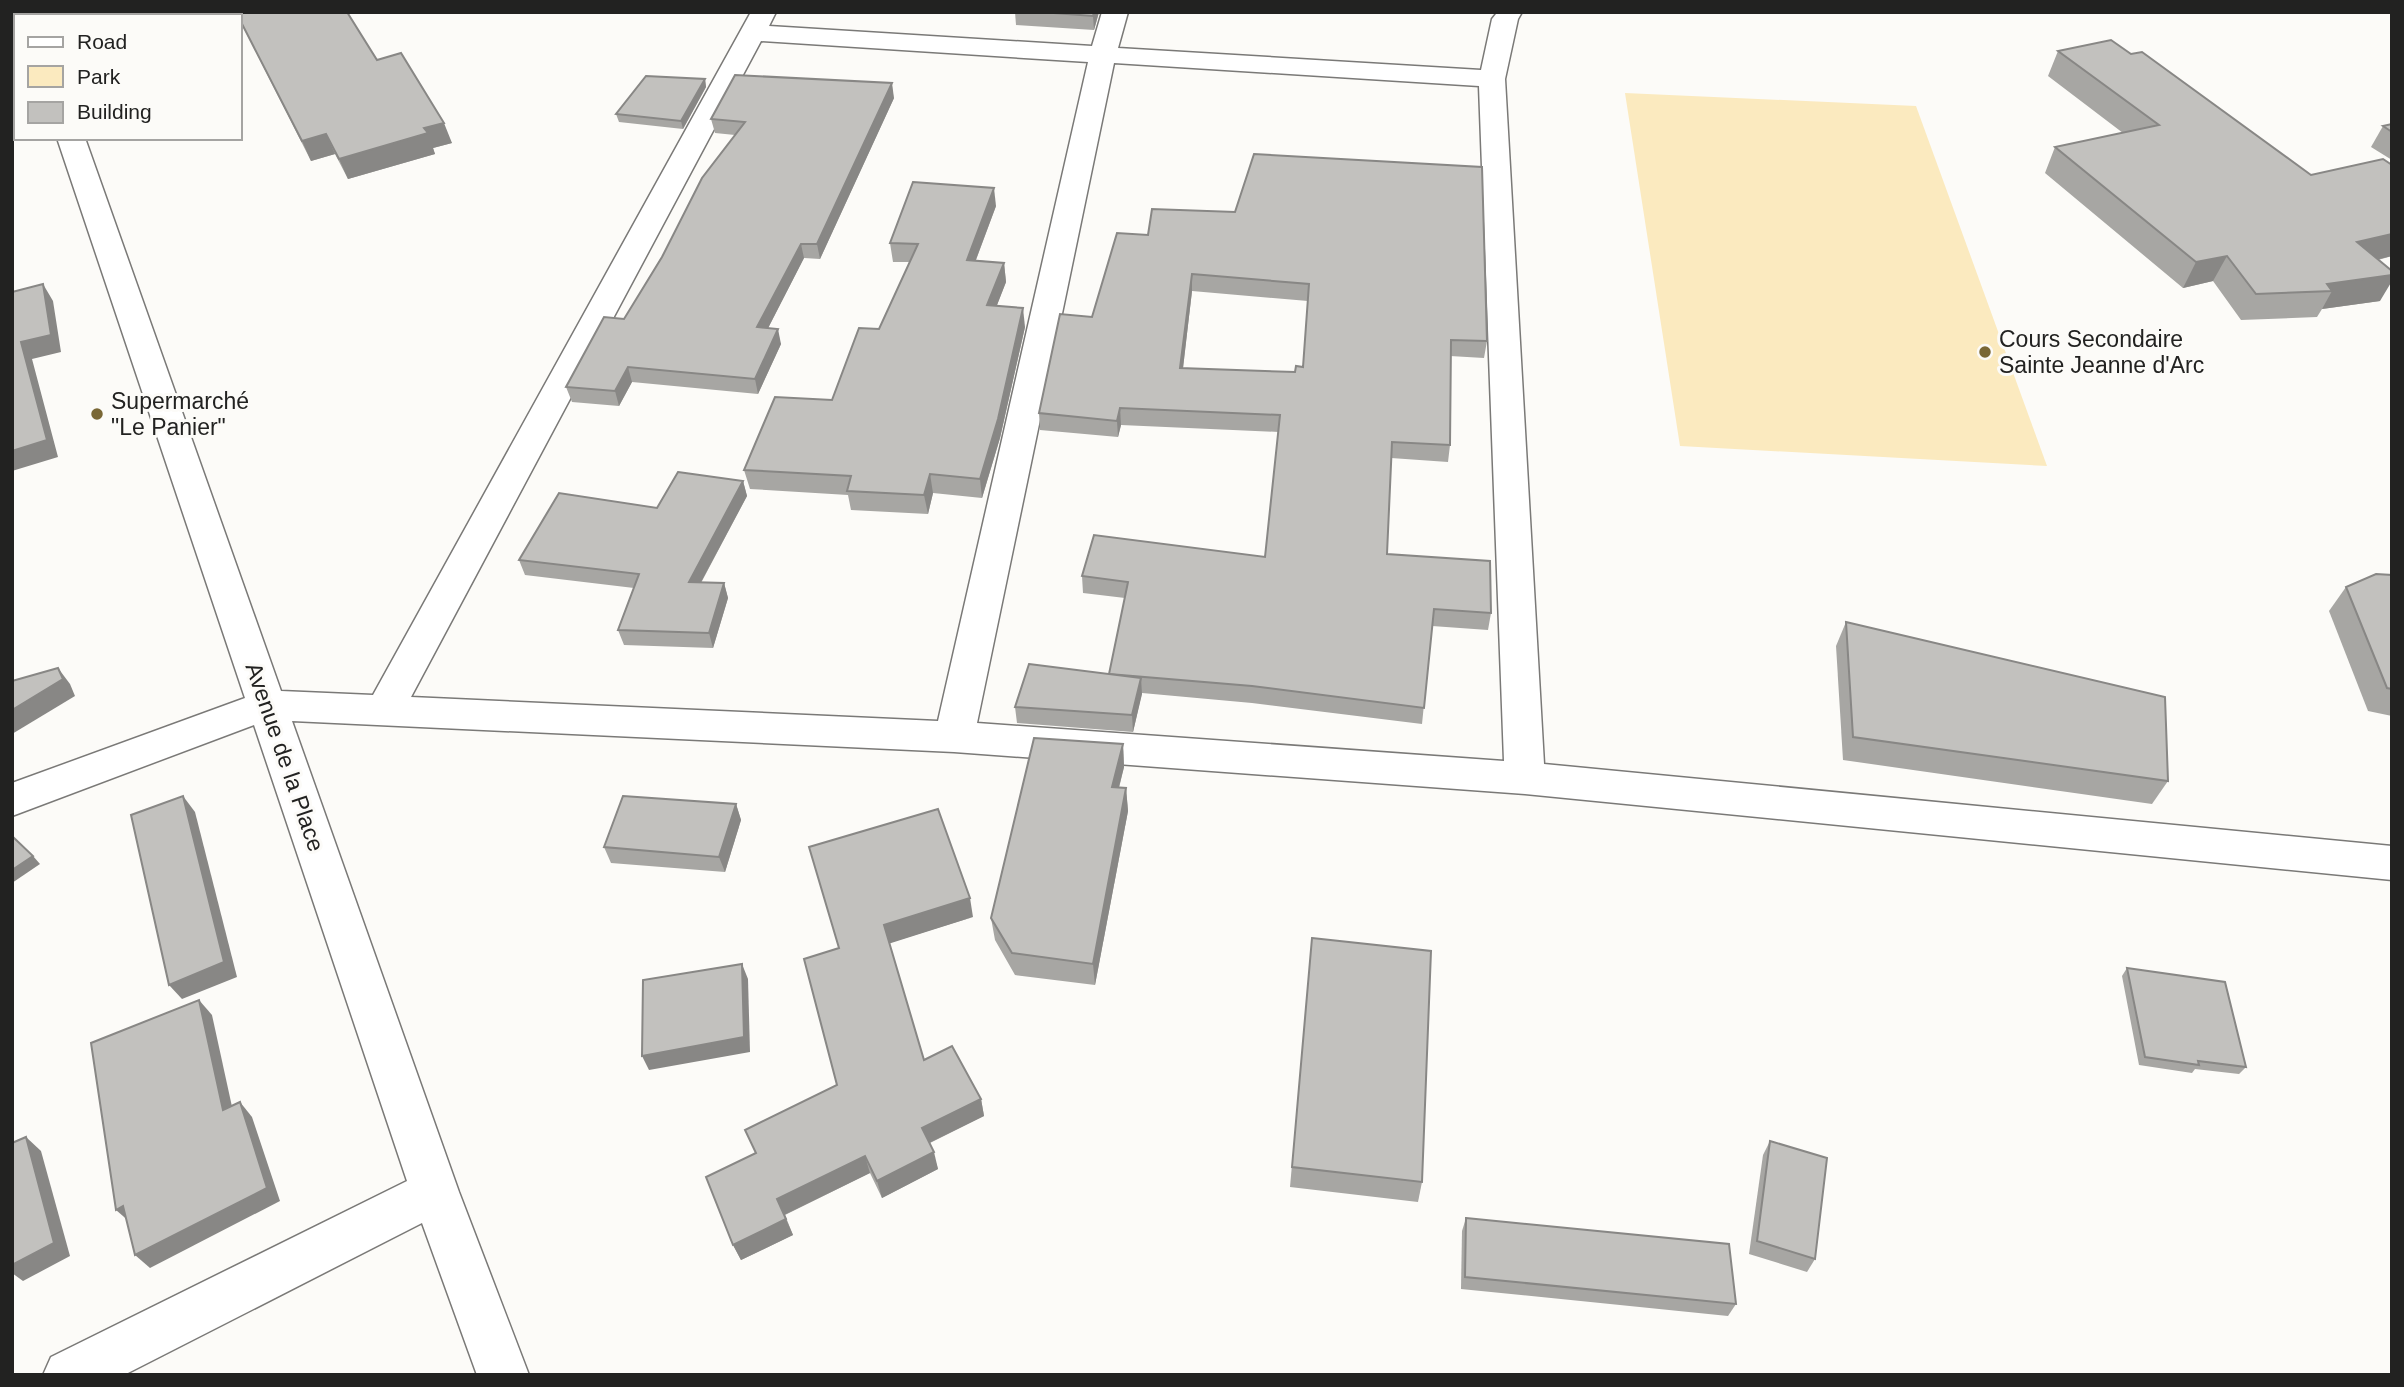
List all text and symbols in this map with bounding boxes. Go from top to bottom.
legend [14,14,242,140]
text: Road [77,30,127,53]
text: Park [77,65,121,88]
text: Building [77,100,152,123]
place label: Cours Secondaire Sainte Jeanne d'Arc [1999,326,2204,378]
marker: Cours Secondaire Sainte Jeanne d'Arc [1977,344,1993,360]
place label: Supermarché "Le Panier" [111,388,249,440]
marker: Supermarché "Le Panier" [89,406,105,422]
street label: Avenue de la Place [241,659,329,855]

